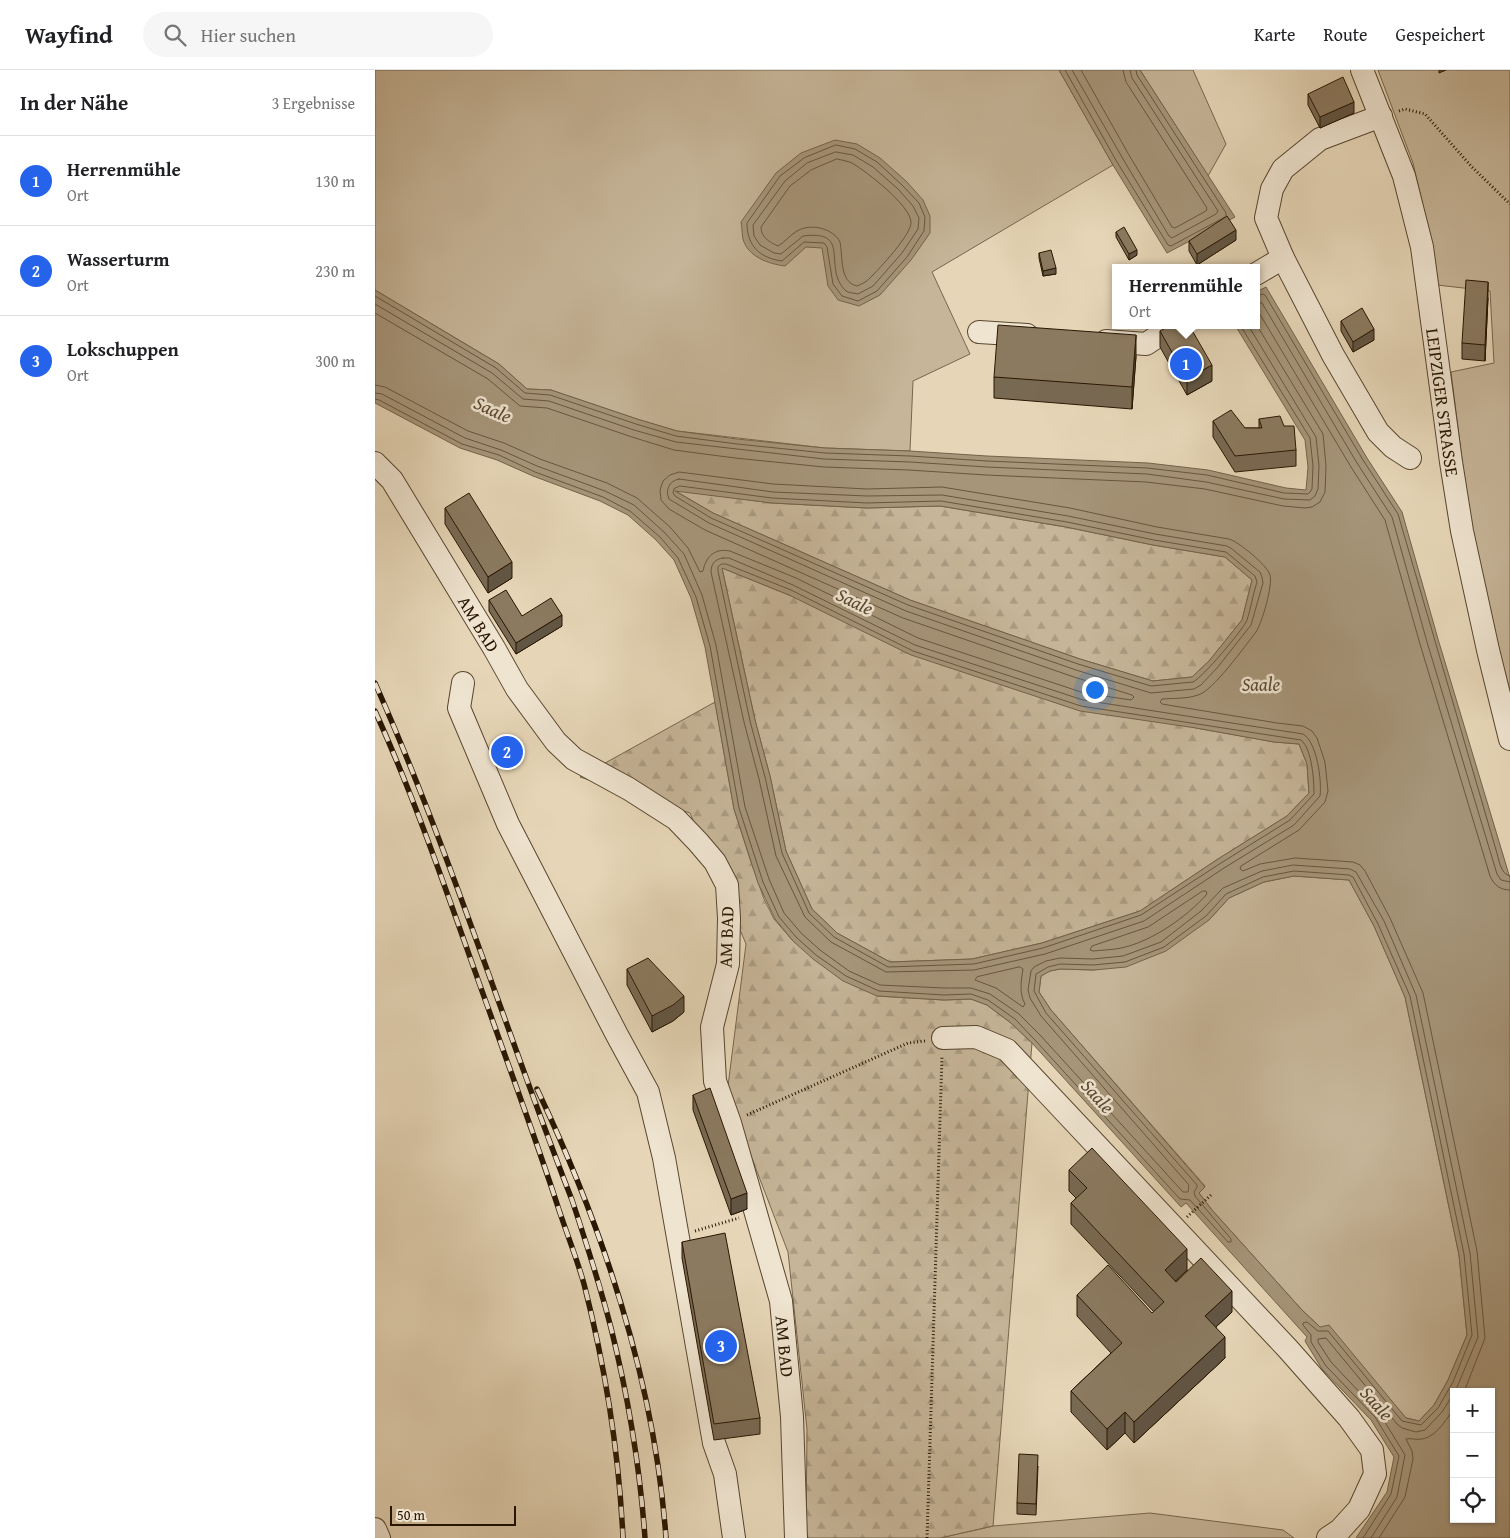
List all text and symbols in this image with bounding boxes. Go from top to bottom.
search box [143,12,493,57]
text: Wayfind [25,17,113,52]
icon: search [161,21,189,49]
text: Hier suchen [201,21,296,49]
text: Karte [1254,21,1295,48]
text: Route [1323,21,1368,48]
text: Gespeichert [1396,21,1485,48]
text: In der Nähe [20,87,128,118]
text: 3 Ergebnisse [272,91,355,115]
text: Herrenmühle [67,155,181,183]
text: 1 [32,169,40,193]
text: 130 m [315,169,355,193]
text: Ort [67,183,89,207]
text: Wasserturm [67,245,170,273]
text: 2 [32,259,40,283]
text: 230 m [315,259,355,283]
popup [1112,264,1260,329]
text: Herrenmühle [1129,271,1243,299]
text: Ort [67,273,89,297]
text: Ort [1129,299,1151,323]
street label: LEIPZIGER STRASSE [1420,327,1467,478]
text: Lokschuppen [67,335,179,363]
pin: 1 [1170,345,1202,383]
text: 3 [32,349,40,373]
text: 300 m [315,349,355,373]
text: Ort [67,363,89,387]
water label: Saale [470,388,517,430]
water label: Saale [832,580,879,622]
street label: AM BAD [452,590,507,657]
water label: Saale [1242,670,1281,698]
your location [1082,677,1108,703]
pin: 2 [491,733,523,771]
street label: AM BAD [711,906,741,968]
water label: Saale [1075,1072,1121,1120]
street label: AM BAD [769,1314,802,1378]
pin: 3 [705,1327,737,1365]
water label: Saale [1354,1379,1400,1427]
map controls [1450,1388,1495,1523]
button: + [1450,1388,1495,1433]
button: − [1450,1433,1495,1478]
button: locate [1450,1478,1495,1523]
scale bar [390,1503,516,1526]
text: 50 m [397,1505,425,1525]

